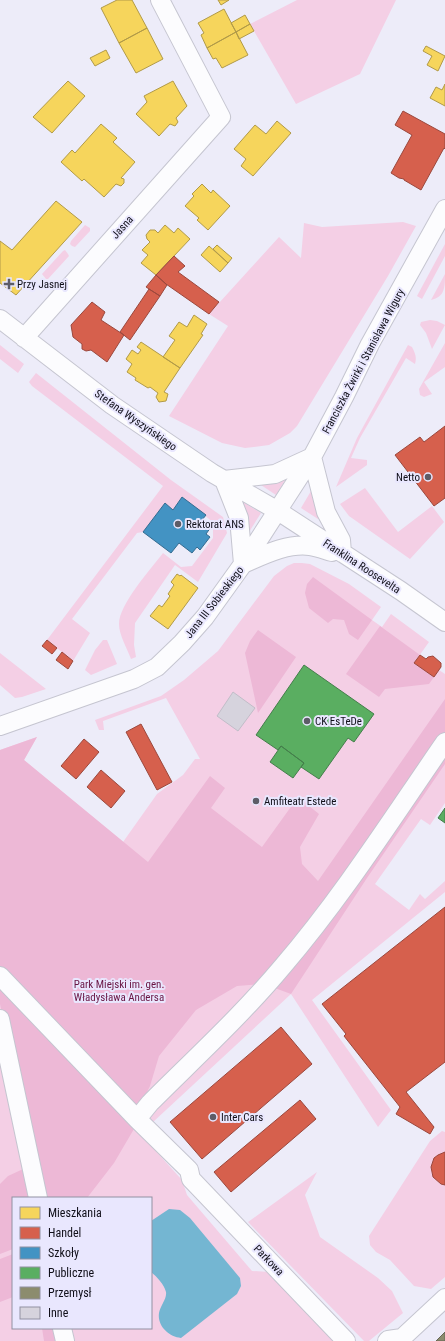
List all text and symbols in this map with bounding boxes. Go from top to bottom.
street label: Jasna [109,213,136,241]
place label: Przy Jasnej [17,278,67,291]
marker: Przy Jasnej [4,279,14,289]
street label: Franciszka Żwirki i Stanisława Wigury [320,286,408,436]
street label: Stefana Wyszyńskiego [92,387,180,454]
place label: Netto [396,471,420,484]
marker: Netto [423,472,433,482]
place label: Rektorat ANS [186,518,244,531]
marker: Rektorat ANS [173,519,183,529]
street label: Franklina Roosevelta [321,537,403,596]
street label: Jana III Sobieskiego [182,563,247,641]
place label: CK EsTeDe [315,715,362,728]
marker: CK EsTeDe [302,716,312,726]
place label: Amfiteatr Estede [264,795,336,808]
marker: Amfiteatr Estede [251,796,261,806]
park label: Park Miejski im. gen. Władysława Andersa [74,978,164,1004]
place label: Inter Cars [221,1111,263,1124]
marker: Inter Cars [208,1112,218,1122]
legend [12,1197,152,1329]
text: Mieszkania [48,1206,102,1220]
text: Handel [48,1226,81,1240]
street label: Parkowa [251,1242,286,1278]
text: Szkoły [48,1246,79,1260]
text: Publiczne [48,1266,95,1280]
text: Przemysł [48,1286,92,1300]
text: Inne [48,1306,69,1320]

